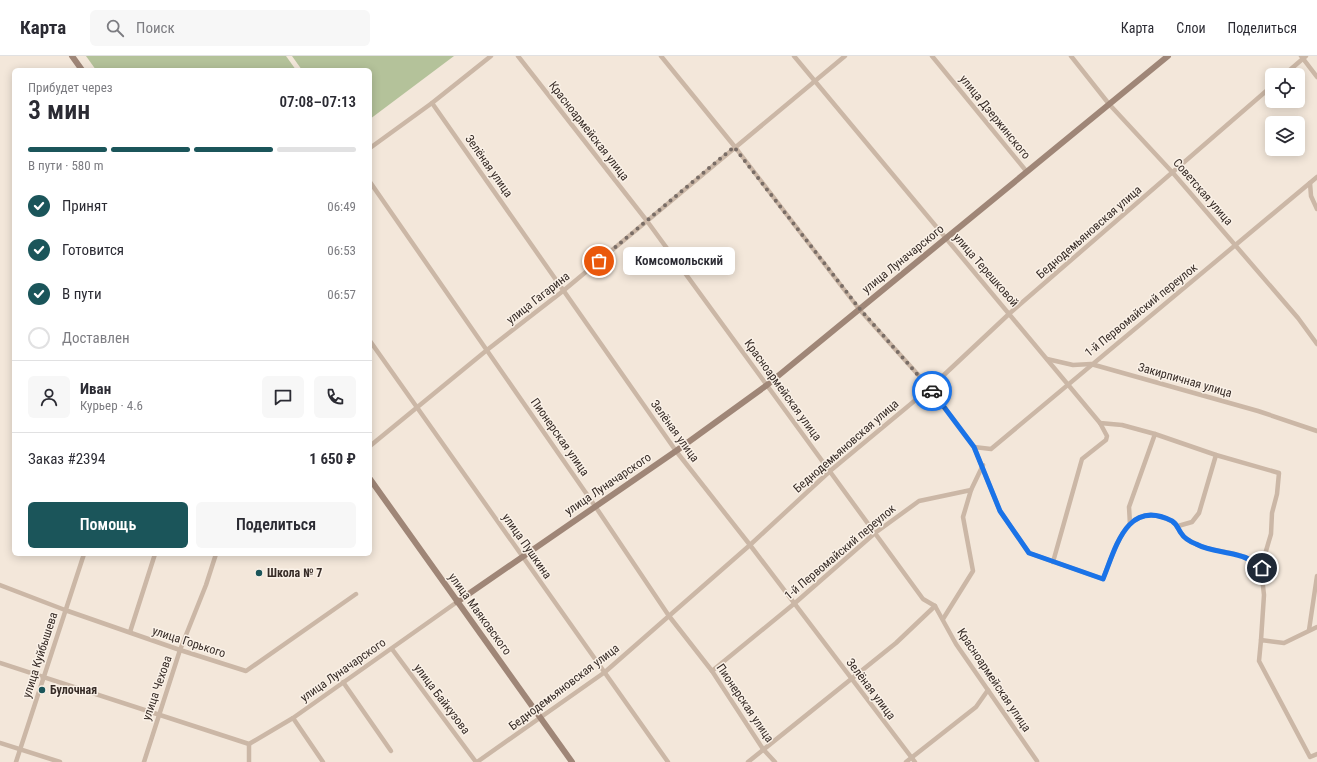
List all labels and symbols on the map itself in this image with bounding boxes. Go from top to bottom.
street label: улица Дзержинского [957,72,1033,162]
street label: Красноармейская улица [546,79,632,183]
street label: Зелёная улица [462,132,516,200]
street label: Советская улица [1170,156,1236,228]
street label: Беднодемьяновская улица [1034,182,1145,281]
street label: улица Луначарского [859,222,947,296]
street label: улица Терешковой [950,230,1022,310]
pin [582,244,616,278]
callout: Комсомольский [623,247,735,275]
street label: 1-й Первомайский переулок [1082,260,1200,360]
street label: улица Гагарина [504,269,573,327]
street label: Красноармейская улица [742,337,825,444]
street label: Закирпичная улица [1136,360,1234,400]
courier [912,371,952,411]
street label: Пионерская улица [528,395,592,479]
street label: Беднодемьяновская улица [791,396,902,495]
street label: Зелёная улица [648,397,702,465]
street label: улица Луначарского [562,450,654,518]
street label: 1-й Первомайский переулок [782,501,899,603]
street label: улица Пушкина [499,511,555,582]
pin [1245,551,1279,585]
place label: Школа № 7 [267,566,322,580]
marker: Школа № 7 [254,568,264,578]
street label: улица Маяковского [446,570,514,658]
street label: улица Куйбышева [20,610,61,700]
street label: улица Горького [151,624,227,660]
street label: Красноармейская улица [954,626,1034,735]
street label: улица Луначарского [298,635,388,705]
street label: Беднодемьяновская улица [506,641,622,733]
street label: улица Чехова [139,654,175,722]
street label: Зелёная улица [843,656,899,723]
street label: улица Байкузова [411,661,473,737]
street label: Пионерская улица [714,661,777,745]
place label: Булочная [50,683,97,697]
marker: Булочная [37,685,47,695]

